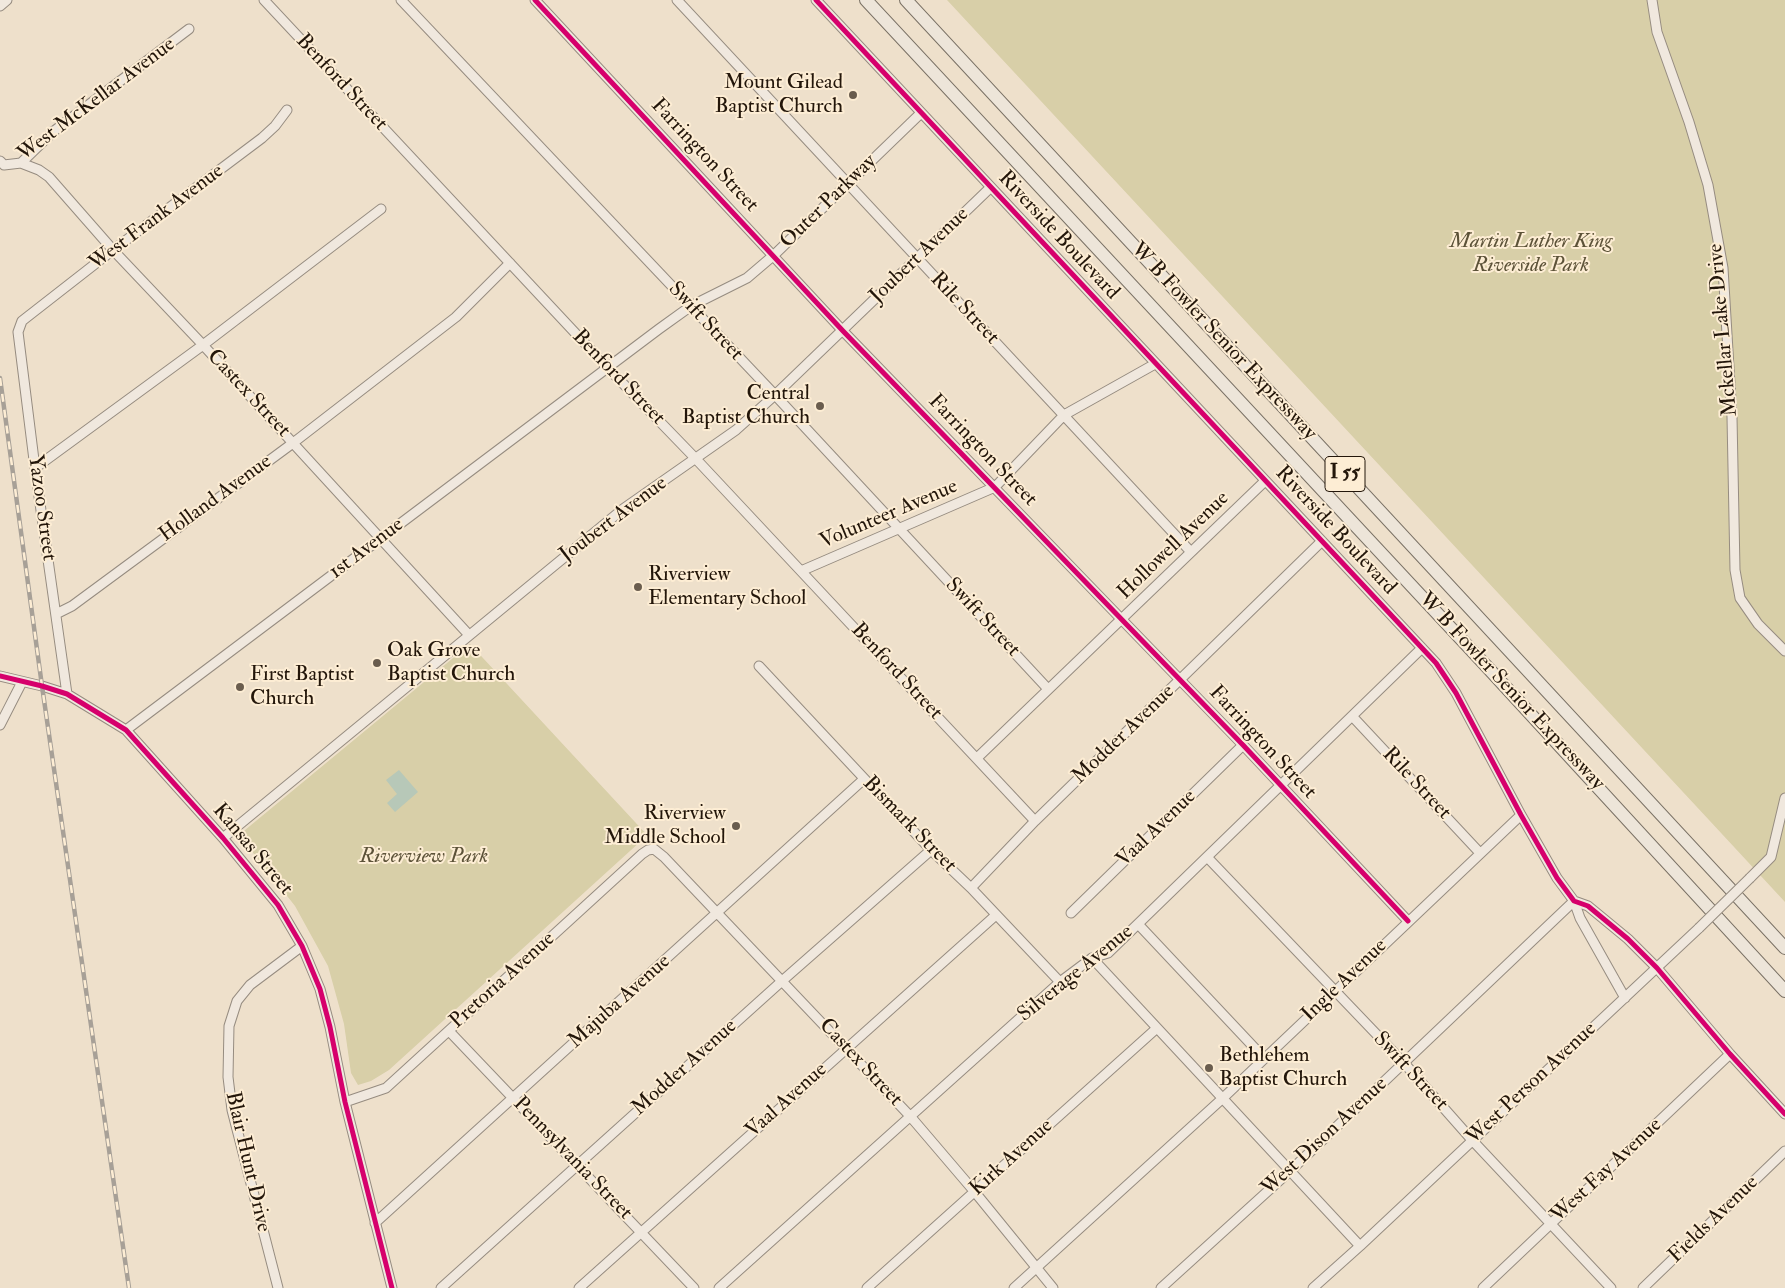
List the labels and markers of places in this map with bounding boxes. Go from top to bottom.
place label: Mount Gilead Baptist Church [715,70,843,120]
marker: Mount Gilead Baptist Church [847,89,859,101]
place label: Central Baptist Church [682,381,810,431]
marker: Central Baptist Church [814,400,826,412]
place label: Riverview Elementary School [648,562,806,612]
marker: Riverview Elementary School [632,581,644,593]
place label: Oak Grove Baptist Church [387,638,515,688]
marker: Oak Grove Baptist Church [371,657,383,669]
place label: First Baptist Church [250,662,354,712]
marker: First Baptist Church [234,681,246,693]
place label: Riverview Middle School [604,801,726,851]
marker: Riverview Middle School [730,820,742,832]
place label: Bethlehem Baptist Church [1219,1043,1347,1093]
marker: Bethlehem Baptist Church [1203,1062,1215,1074]

